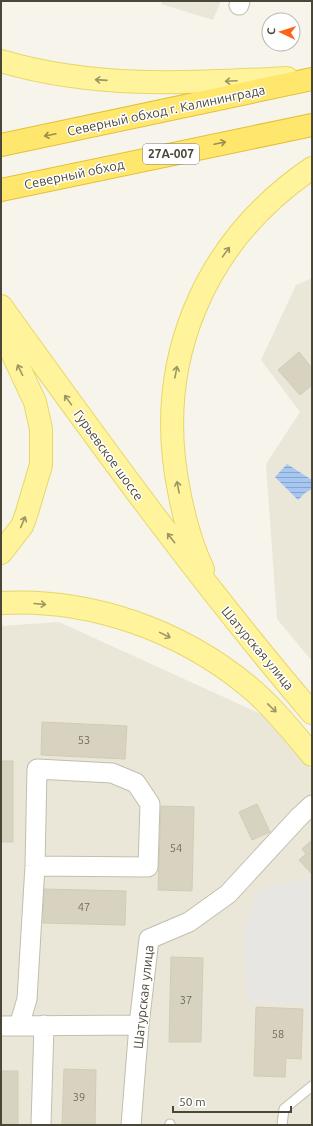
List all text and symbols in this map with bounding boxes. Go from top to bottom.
north arrow [261,12,301,52]
text: С [265,27,277,35]
one-way arrow [95,77,108,84]
one-way arrow [225,77,238,84]
street label: Северный обход г. Калининграда [66,82,266,138]
one-way arrow [44,131,57,139]
one-way arrow [213,139,226,147]
road number: 27А-007 [143,144,199,164]
street label: Северный обход [23,156,126,191]
one-way arrow [221,247,230,258]
one-way arrow [16,365,23,377]
one-way arrow [172,365,180,378]
one-way arrow [64,394,73,405]
street label: Гурьевское шоссе [71,407,147,503]
one-way arrow [174,481,182,494]
one-way arrow [20,516,27,528]
one-way arrow [167,533,175,544]
one-way arrow [33,600,46,607]
street label: Шатурская улица [219,604,297,692]
one-way arrow [159,632,171,639]
one-way arrow [267,704,277,713]
house number: 53 [78,734,90,746]
house number: 54 [170,842,182,854]
house number: 47 [78,901,90,913]
street label: Шатурская улица [131,944,155,1050]
house number: 37 [180,994,192,1006]
house number: 58 [272,1028,284,1040]
scale bar [173,1088,291,1114]
house number: 39 [73,1091,85,1103]
text: 50 m [179,1095,206,1108]

